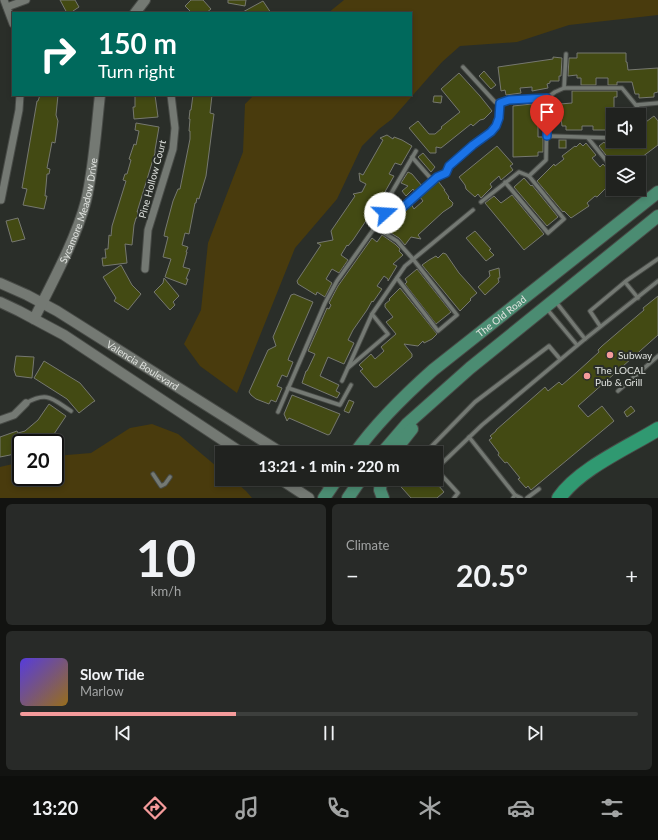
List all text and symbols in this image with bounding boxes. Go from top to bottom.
text: 150 m [98,26,177,60]
icon: right [32,28,84,80]
text: Turn right [98,60,175,82]
pin [530,95,564,136]
icon: arrive [536,101,558,123]
map controls [606,108,646,196]
button: sound [606,108,646,148]
street label: Pine Hollow Court [136,138,168,219]
button: layers [606,156,646,196]
street label: Sycamore Meadow Drive [57,157,99,265]
position arrow [364,192,406,234]
street label: The Old Road [474,293,528,339]
street label: Valencia Boulevard [104,338,181,392]
place label: Subway [618,349,653,361]
marker: Subway [605,350,615,360]
place label: The LOCAL Pub & Grill [595,364,646,388]
marker: The LOCAL Pub & Grill [582,371,592,381]
speed limit sign: 20 [12,434,64,486]
text: 13:21 · 1 min · 220 m [259,457,399,475]
text: 10 [136,526,196,588]
text: Climate [346,537,389,553]
text: 20.5° [456,557,528,593]
text: − [346,562,359,589]
text: + [625,562,638,589]
text: km/h [151,583,181,599]
text: Slow Tide [80,665,145,683]
text: Marlow [80,683,124,699]
icon: previous [112,722,134,744]
icon: pause [318,722,340,744]
icon: next [524,722,546,744]
icon: directions [141,794,169,822]
icon: music [233,794,261,822]
icon: phone [324,794,352,822]
icon: climate [416,794,444,822]
icon: car [507,794,535,822]
icon: filters [598,794,626,822]
text: 13:20 [32,797,78,819]

